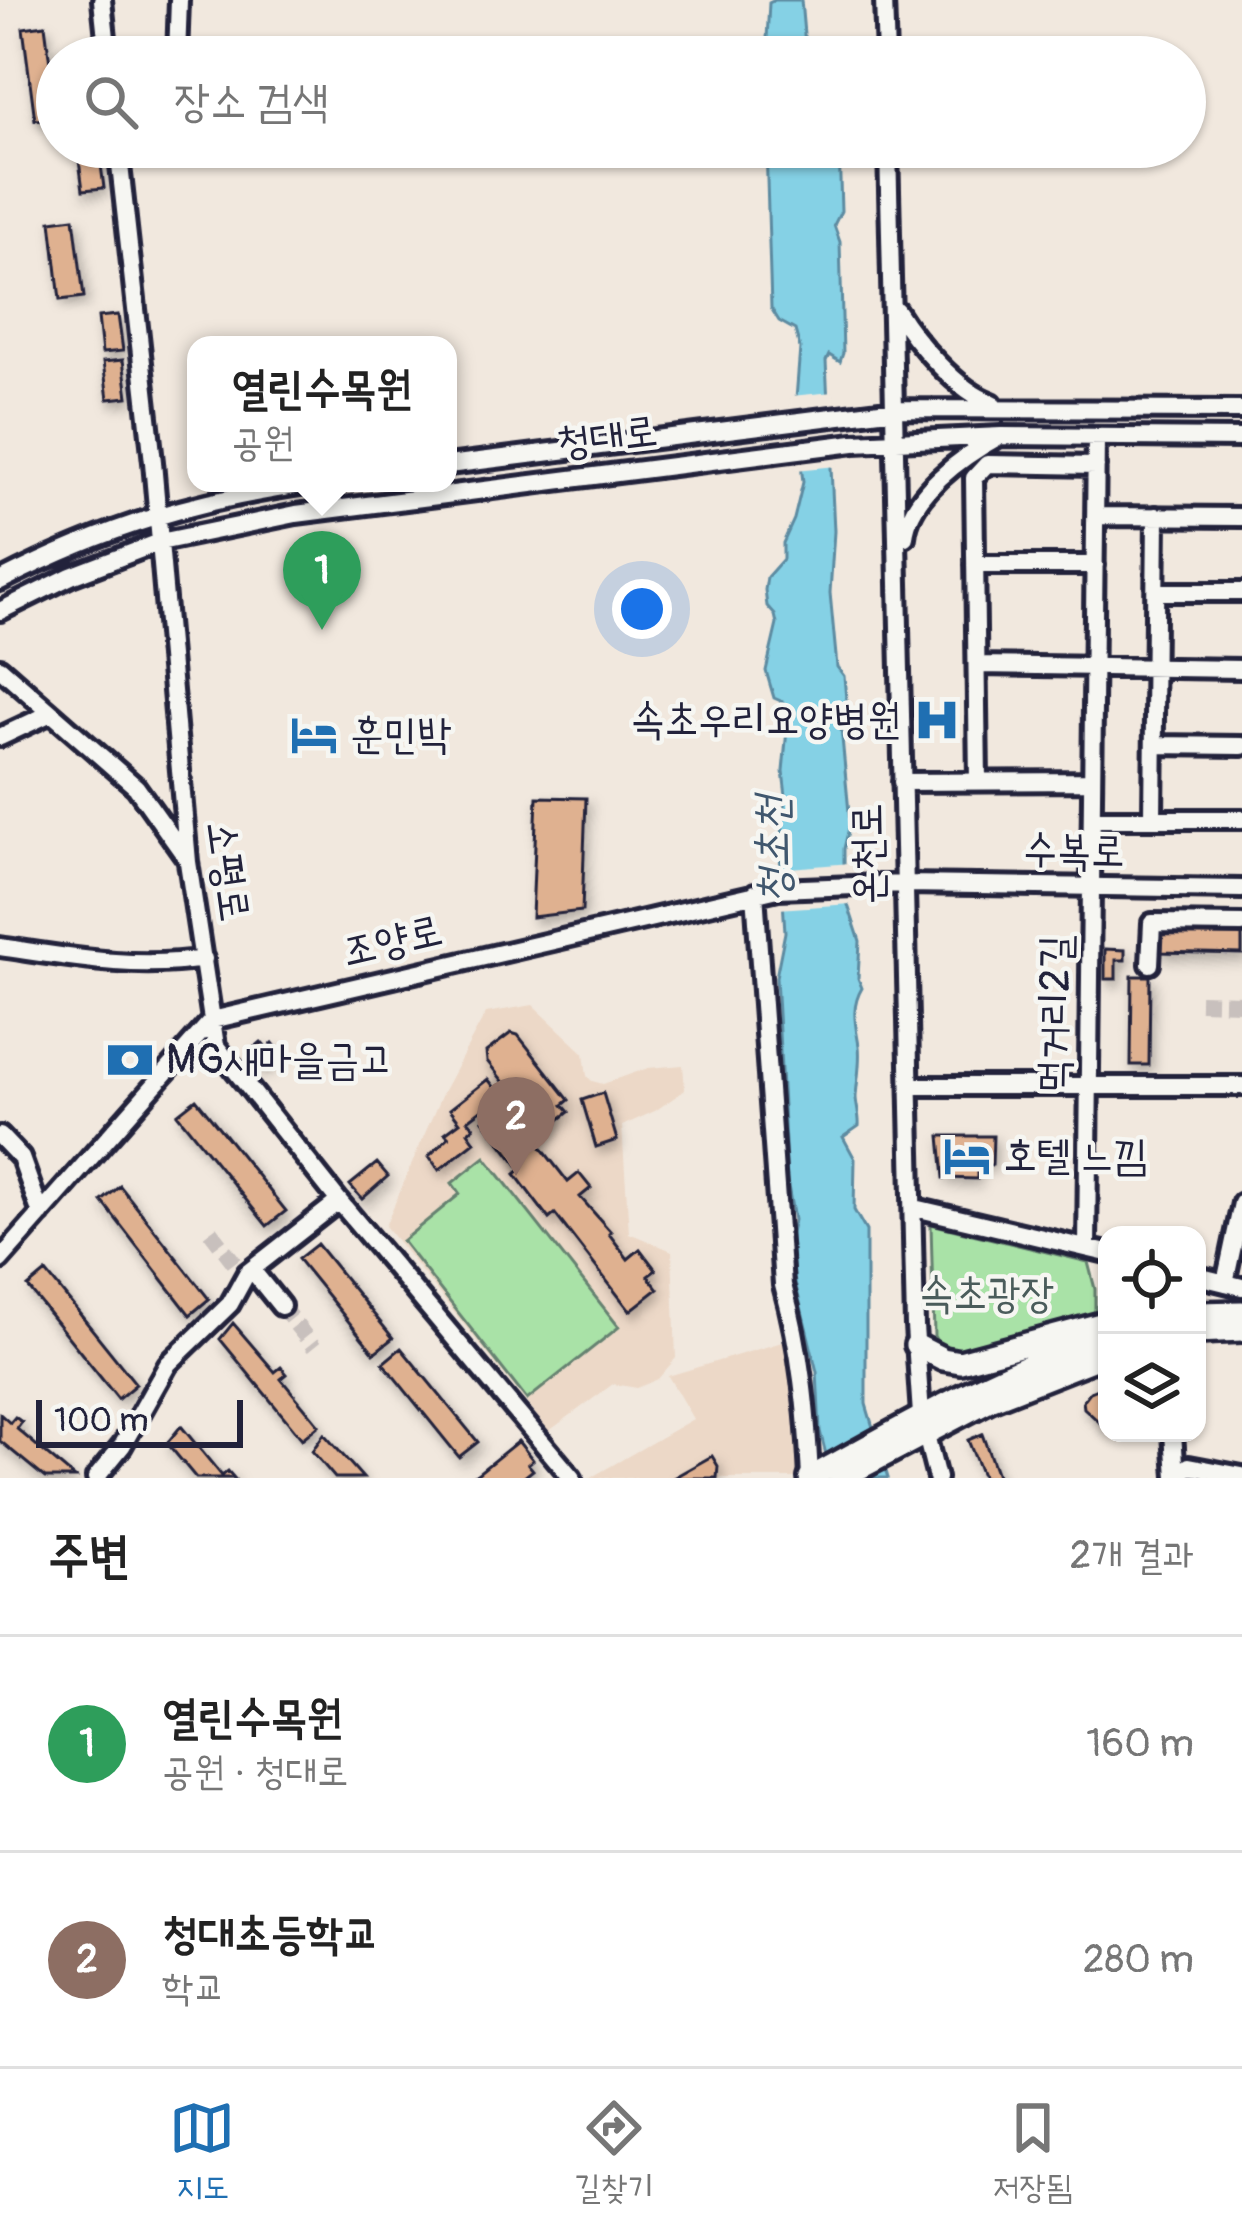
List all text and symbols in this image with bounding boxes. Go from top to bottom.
search box [36,36,1206,168]
icon: search [78,69,144,135]
text: 장소 검색 [174,74,329,130]
popup [187,336,457,492]
text: 열린수목원 [231,361,413,417]
street label: 청대로 [554,405,660,469]
text: 공원 [231,418,294,467]
pin: 1 [283,531,361,630]
your location [612,579,672,639]
place label: 속초우리요양병원 [631,694,901,746]
hospital icon: 속초우리요양병원 [912,695,962,745]
place label: 훈민박 [350,709,452,761]
hotel icon: 훈민박 [289,710,339,760]
water label: 청초천 [744,791,802,905]
street label: 온천로 [841,803,895,905]
street label: 소평로 [195,817,261,925]
street label: 수복로 [1023,824,1125,878]
street label: 조양로 [337,904,447,978]
street label: 먹거리2길 [1028,934,1082,1094]
place label: MG새마을금고 [166,1034,393,1086]
bank icon: MG새마을금고 [105,1035,155,1085]
pin: 2 [477,1077,555,1176]
place label: 호텔 느낌 [1003,1130,1147,1182]
hotel icon: 호텔 느낌 [942,1131,992,1181]
map controls [1098,1226,1206,1442]
button: locate [1098,1226,1206,1334]
park label: 속초광장 [919,1268,1055,1320]
button: layers [1098,1334,1206,1442]
scale bar [36,1394,243,1447]
text: 100 m [54,1400,148,1441]
text: 주변 [48,1524,130,1588]
text: 2개 결과 [1070,1531,1194,1580]
text: 열린수목원 [162,1690,343,1746]
text: 1 [79,1719,95,1768]
text: 160 m [1086,1719,1194,1768]
text: 공원 · 청대로 [162,1747,348,1796]
text: 청대초등학교 [162,1906,379,1962]
text: 2 [76,1935,98,1984]
text: 280 m [1083,1935,1194,1984]
text: 학교 [162,1963,225,2012]
tab: 지도 [169,2095,235,2209]
tab: 길찾기 [574,2095,654,2209]
tab: 저장됨 [993,2095,1073,2209]

